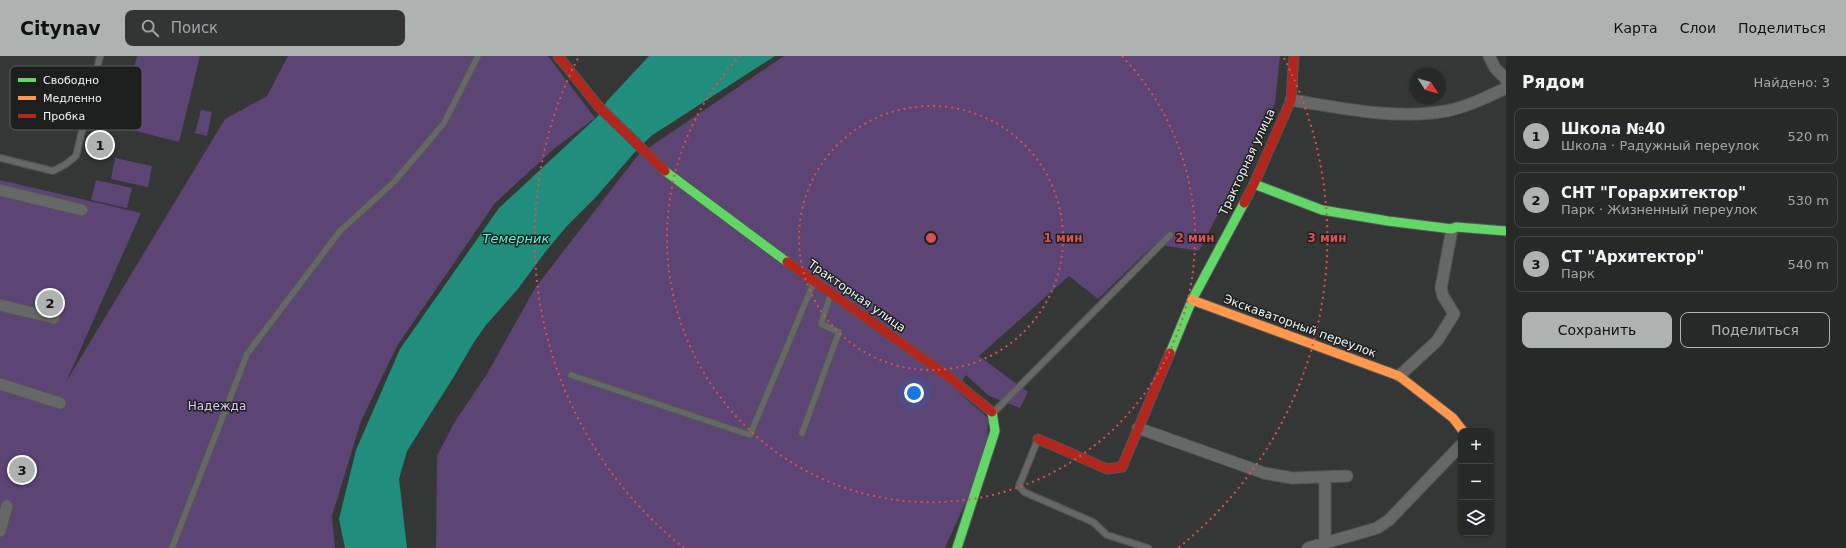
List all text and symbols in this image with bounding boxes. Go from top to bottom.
search box [125,10,405,46]
text: Citynav [20,17,101,39]
icon: search [139,17,161,39]
text: Поиск [171,19,218,37]
text: Карта [1614,20,1658,36]
text: Слои [1680,20,1716,36]
text: Поделиться [1738,20,1826,36]
legend [10,66,142,130]
north arrow [1410,68,1446,104]
text: Рядом [1522,72,1585,92]
text: Свободно [43,74,99,87]
text: Найдено: 3 [1754,75,1830,90]
text: Медленно [43,92,102,105]
street label: Тракторная улица [1216,107,1278,218]
text: Пробка [43,110,85,123]
text: Школа №40 [1561,120,1665,138]
text: 1 [1531,129,1541,144]
text: 520 m [1787,129,1829,144]
pin: 1 [87,130,113,160]
text: Школа · Радужный переулок [1561,138,1759,153]
text: СНТ "Горархитектор" [1561,184,1746,202]
text: 2 [1531,193,1541,208]
text: 530 m [1787,193,1829,208]
text: Парк · Жизненный переулок [1561,202,1758,217]
water label: Темерник [483,231,550,246]
centre of rings [924,231,938,245]
text: 1 мин [1043,231,1083,245]
text: 2 мин [1175,231,1215,245]
text: 3 мин [1307,231,1347,245]
text: СТ "Архитектор" [1561,248,1704,266]
street label: Тракторная улица [805,256,908,335]
text: 3 [1531,257,1541,272]
text: 540 m [1787,257,1829,272]
text: Парк [1561,266,1595,281]
pin: 2 [37,288,63,318]
street label: Экскаваторный переулок [1222,292,1378,360]
button: Сохранить [1522,312,1672,348]
button: Поделиться [1680,312,1830,348]
your location [904,383,924,403]
park label: Надежда [188,399,246,413]
map controls [1458,428,1494,536]
button: + [1458,428,1494,464]
pin: 3 [9,455,35,485]
button: − [1458,464,1494,500]
button: layers [1458,500,1494,536]

